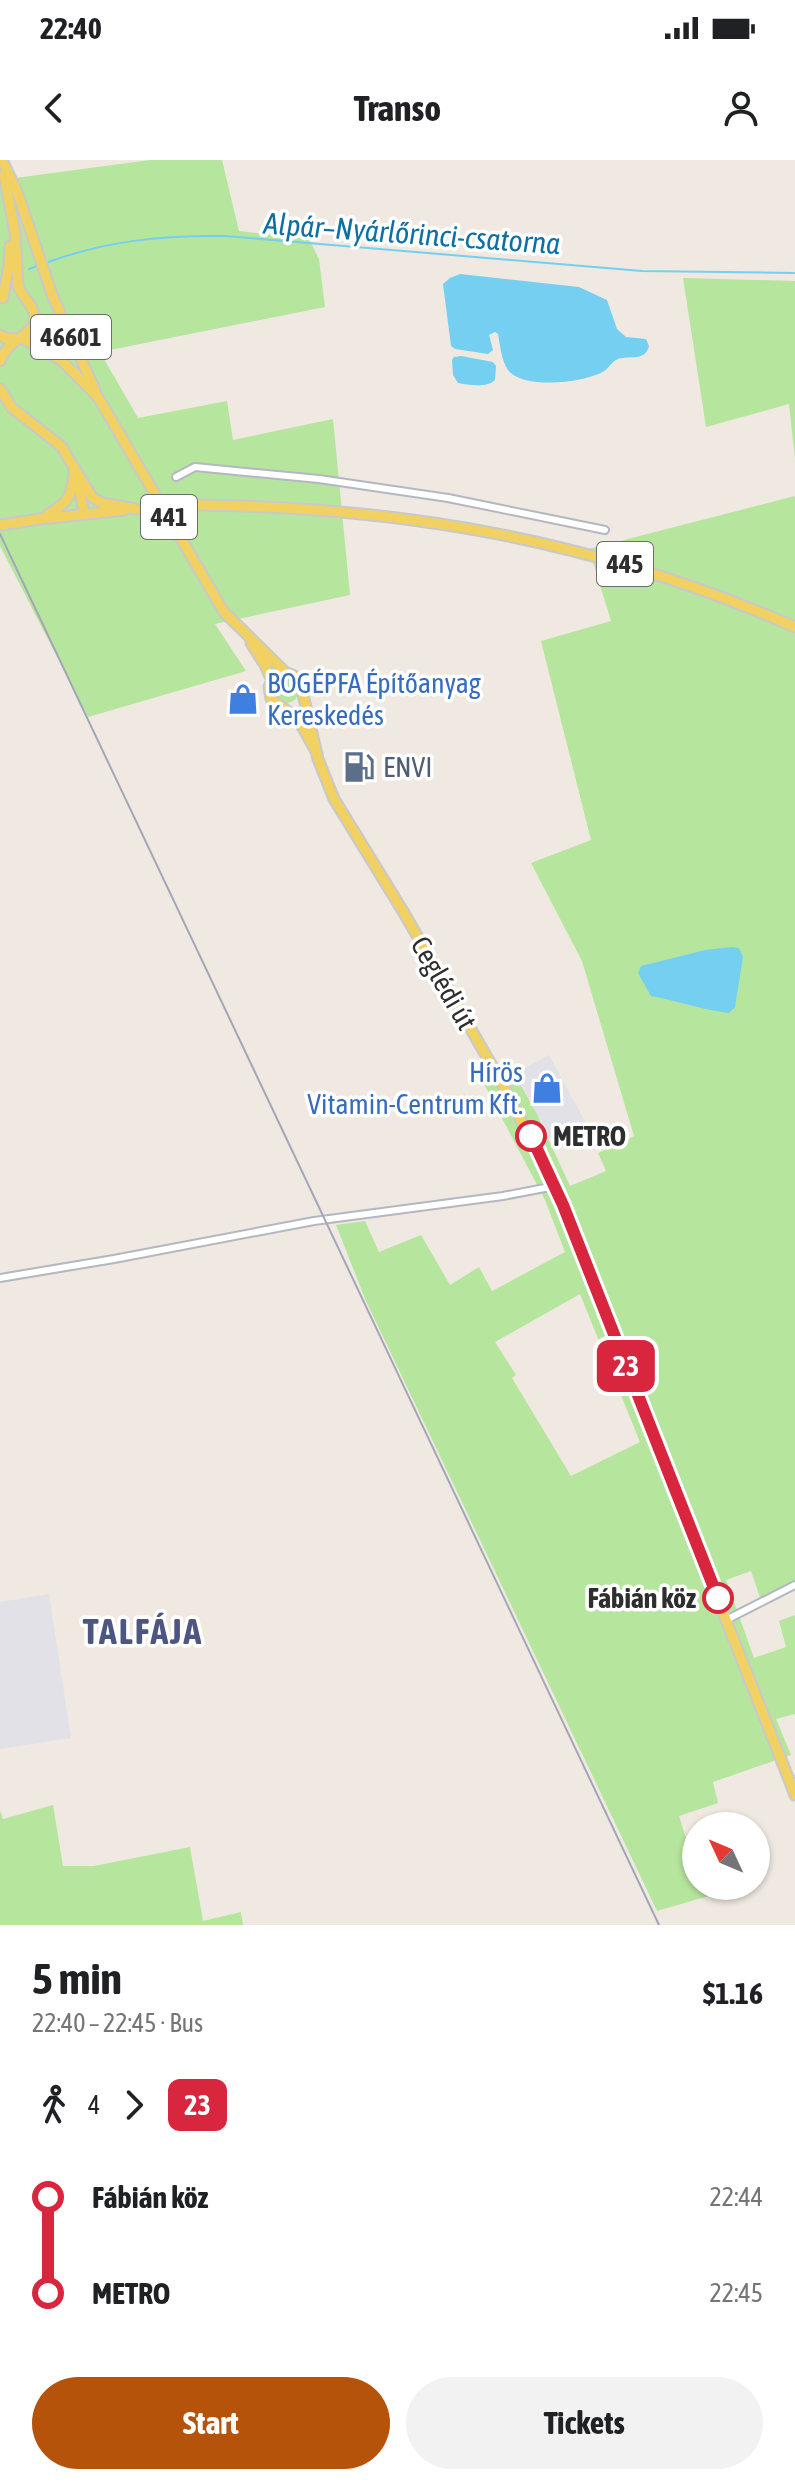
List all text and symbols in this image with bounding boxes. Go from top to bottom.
text: 22:40 [40,11,102,45]
icon: back [32,86,76,130]
icon: person [719,86,763,130]
text: Transo [354,87,441,129]
water label: Alpár–Nyárlőrinci-csatorna [262,206,561,260]
road number: 46601 [31,315,111,359]
road number: 441 [141,495,197,539]
road number: 445 [597,542,653,586]
place label: BOGÉPFA Építőanyag Kereskedés [267,667,481,731]
shop icon: BOGÉPFA Építőanyag Kereskedés [226,682,260,716]
fuel station icon: ENVI [342,750,376,784]
place label: ENVI [383,751,432,783]
street label: Ceglédi út [405,931,483,1035]
place label: Hírös Vitamin-Centrum Kft. [307,1056,523,1120]
shop icon: Hírös Vitamin-Centrum Kft. [530,1071,564,1105]
place label: METRO [553,1120,626,1152]
marker: METRO [516,1121,546,1151]
line badge: 23 [590,1340,662,1392]
text: 23 [613,1350,639,1382]
place label: Fábián köz [587,1582,696,1614]
marker: Fábián köz [703,1583,733,1613]
district label: TALFÁJA [83,1610,203,1652]
north arrow [682,1812,770,1900]
map controls [682,1812,770,1900]
text: 5 min [32,1953,122,2003]
text: $1.16 [703,1976,763,2010]
text: 22:40 – 22:45 · Bus [32,2008,203,2038]
icon: walk [32,2083,76,2127]
icon: forward [112,2083,156,2127]
text: 23 [184,2089,211,2121]
text: 4 [88,2090,100,2120]
text: Fábián köz [92,2180,208,2214]
text: 22:44 [709,2182,763,2212]
text: METRO [92,2276,170,2310]
text: 22:45 [709,2278,763,2308]
button: Start [32,2377,390,2469]
button: Tickets [406,2377,763,2469]

